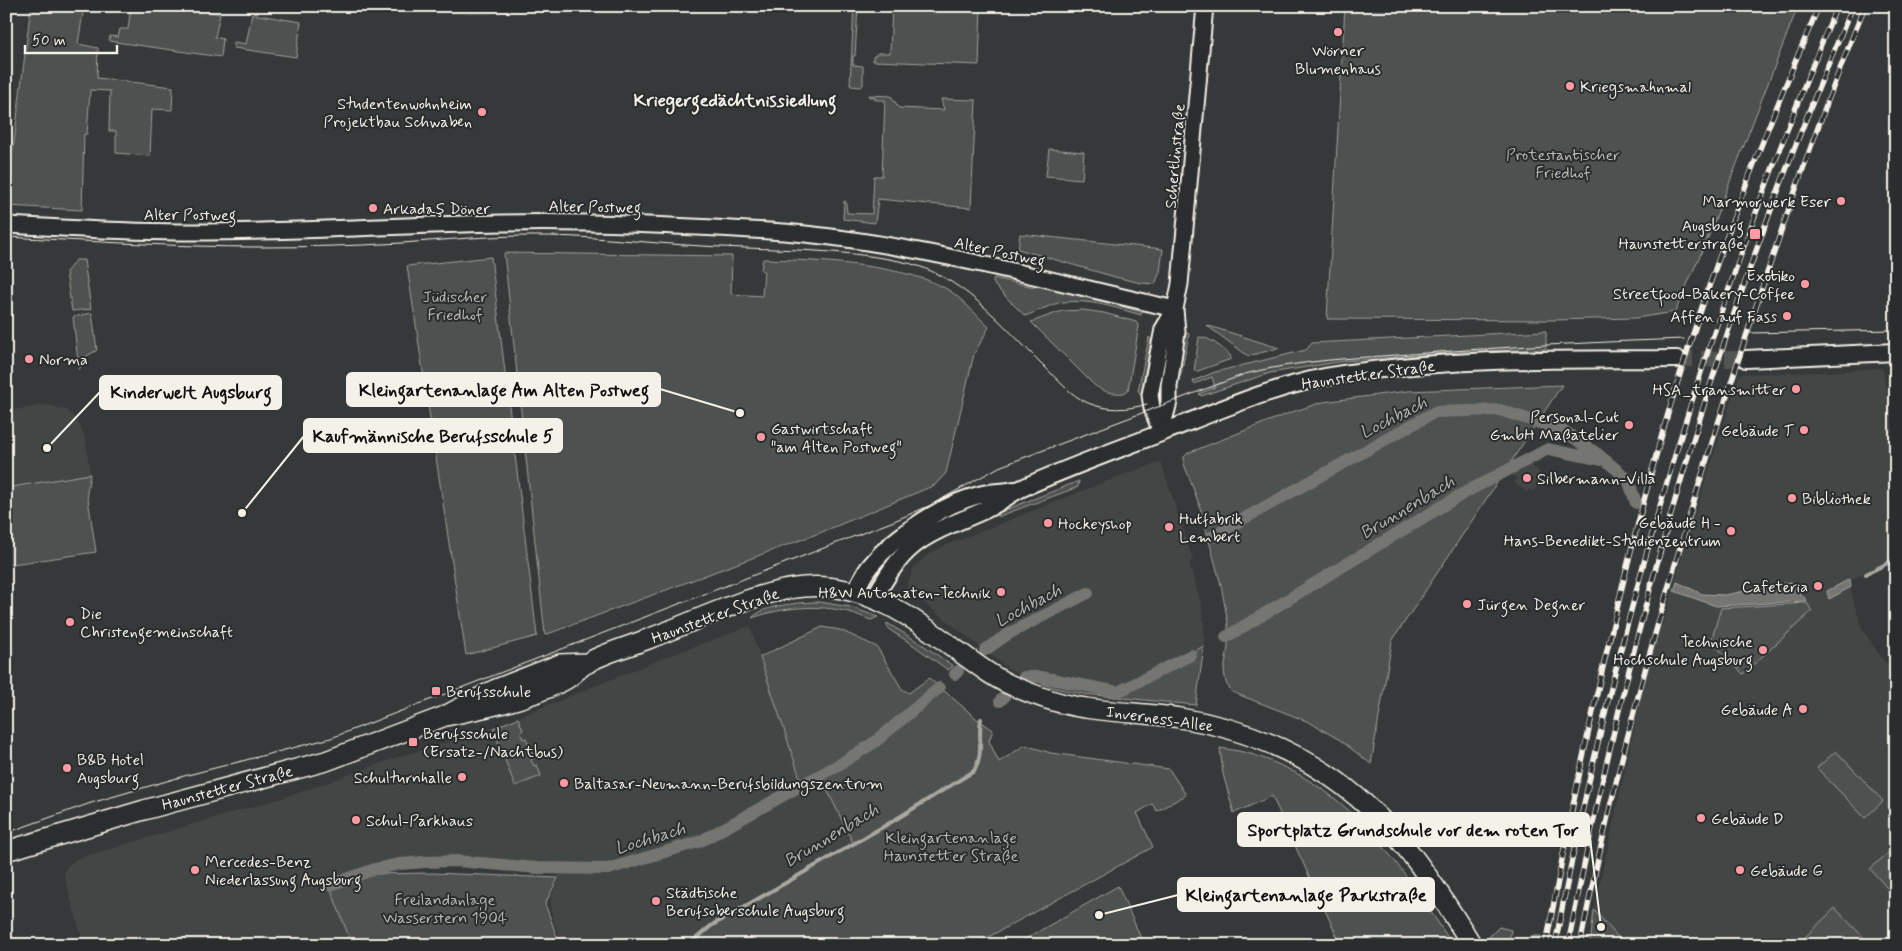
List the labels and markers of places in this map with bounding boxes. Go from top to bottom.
marker: Wörner Blumenhaus [1332,26,1344,38]
place label: Wörner Blumenhaus [1295,41,1381,80]
place label: Kriegsmahnmal [1580,77,1691,99]
marker: Kriegsmahnmal [1564,80,1576,92]
place label: Studentenwohnheim Projektbau Schwaben [324,94,472,133]
marker: Studentenwohnheim Projektbau Schwaben [476,106,488,118]
place label: Marmorwerk Eser [1702,192,1832,213]
marker: Marmorwerk Eser [1835,195,1847,207]
place label: Arkadaş Döner [383,199,490,220]
marker: Arkadaş Döner [367,202,379,214]
place label: Augsburg Haunstetterstraße [1618,216,1744,255]
marker: Augsburg Haunstetterstraße [1748,227,1762,241]
place label: Exotiko Streetfood-Bakery-Coffee [1613,266,1795,307]
marker: Exotiko Streetfood-Bakery-Coffee [1799,278,1811,290]
place label: Affen auf Fass [1670,307,1777,328]
marker: Affen auf Fass [1781,310,1793,322]
place label: Norma [39,350,88,371]
marker: Norma [23,353,35,365]
callout: Kleingartenanlage Am Alten Postweg [347,373,660,406]
callout: Kinderwelt Augsburg [100,376,281,409]
place label: HSA_transmitter [1653,380,1786,401]
marker: HSA_transmitter [1790,383,1802,395]
place label: Personal-Cut GmbH Maßatelier [1490,407,1619,446]
callout: Kaufmännische Berufsschule 5 [304,419,562,452]
place label: Gastwirtschaft "am Alten Postweg" [771,419,902,459]
marker: Personal-Cut GmbH Maßatelier [1623,419,1635,431]
place label: Gebäude T [1721,421,1795,442]
marker: Gebäude T [1798,424,1810,436]
marker: Gastwirtschaft "am Alten Postweg" [755,431,767,443]
place label: Silbermann-Villa [1537,469,1655,490]
marker: Silbermann-Villa [1521,472,1533,484]
place label: Bibliothek [1802,489,1871,510]
marker: Bibliothek [1786,492,1798,504]
place label: Hutfabrik Lembert [1179,509,1243,548]
place label: Gebäude H - Hans-Benedikt-Studienzentrum [1504,513,1721,552]
place label: Hockeyshop [1058,514,1132,535]
marker: Hockeyshop [1042,517,1054,529]
marker: Hutfabrik Lembert [1163,521,1175,533]
marker: Gebäude H - Hans-Benedikt-Studienzentrum [1725,525,1737,537]
place label: Cafeteria [1742,577,1808,598]
marker: Cafeteria [1812,580,1824,592]
place label: H&W Automaten-Technik [818,583,991,604]
marker: H&W Automaten-Technik [995,586,1007,598]
place label: Jürgen Degner [1477,595,1586,617]
marker: Jürgen Degner [1461,598,1473,610]
place label: Die Christengemeinschaft [80,604,233,644]
marker: Die Christengemeinschaft [64,616,76,628]
place label: Technische Hochschule Augsburg [1613,632,1753,672]
marker: Technische Hochschule Augsburg [1757,644,1769,656]
place label: Berufsschule [446,682,531,703]
marker: Berufsschule [430,685,442,697]
place label: Gebäude A [1720,700,1793,721]
marker: Gebäude A [1797,703,1809,715]
place label: Berufsschule (Ersatz-/Nachtbus) [423,724,563,763]
marker: Berufsschule (Ersatz-/Nachtbus) [407,736,419,748]
place label: B&B Hotel Augsburg [77,750,144,790]
marker: B&B Hotel Augsburg [61,762,73,774]
place label: Schulturnhalle [354,768,452,789]
marker: Schulturnhalle [456,771,468,783]
place label: Baltasar-Neumann-Berufsbildungszentrum [574,774,883,796]
marker: Baltasar-Neumann-Berufsbildungszentrum [558,777,570,789]
place label: Gebäude D [1711,809,1784,830]
place label: Schul-Parkhaus [366,811,473,832]
marker: Gebäude D [1695,812,1707,824]
callout: Sportplatz Grundschule vor dem roten Tor [1238,813,1589,846]
marker: Schul-Parkhaus [350,814,362,826]
place label: Mercedes-Benz Niederlassung Augsburg [205,852,362,892]
place label: Gebäude G [1750,861,1823,882]
marker: Mercedes-Benz Niederlassung Augsburg [189,864,201,876]
marker: Gebäude G [1734,864,1746,876]
callout: Kleingartenanlage Parkstraße [1178,878,1434,911]
place label: Städtische Berufsoberschule Augsburg [666,883,844,923]
marker: Städtische Berufsoberschule Augsburg [650,895,662,907]

